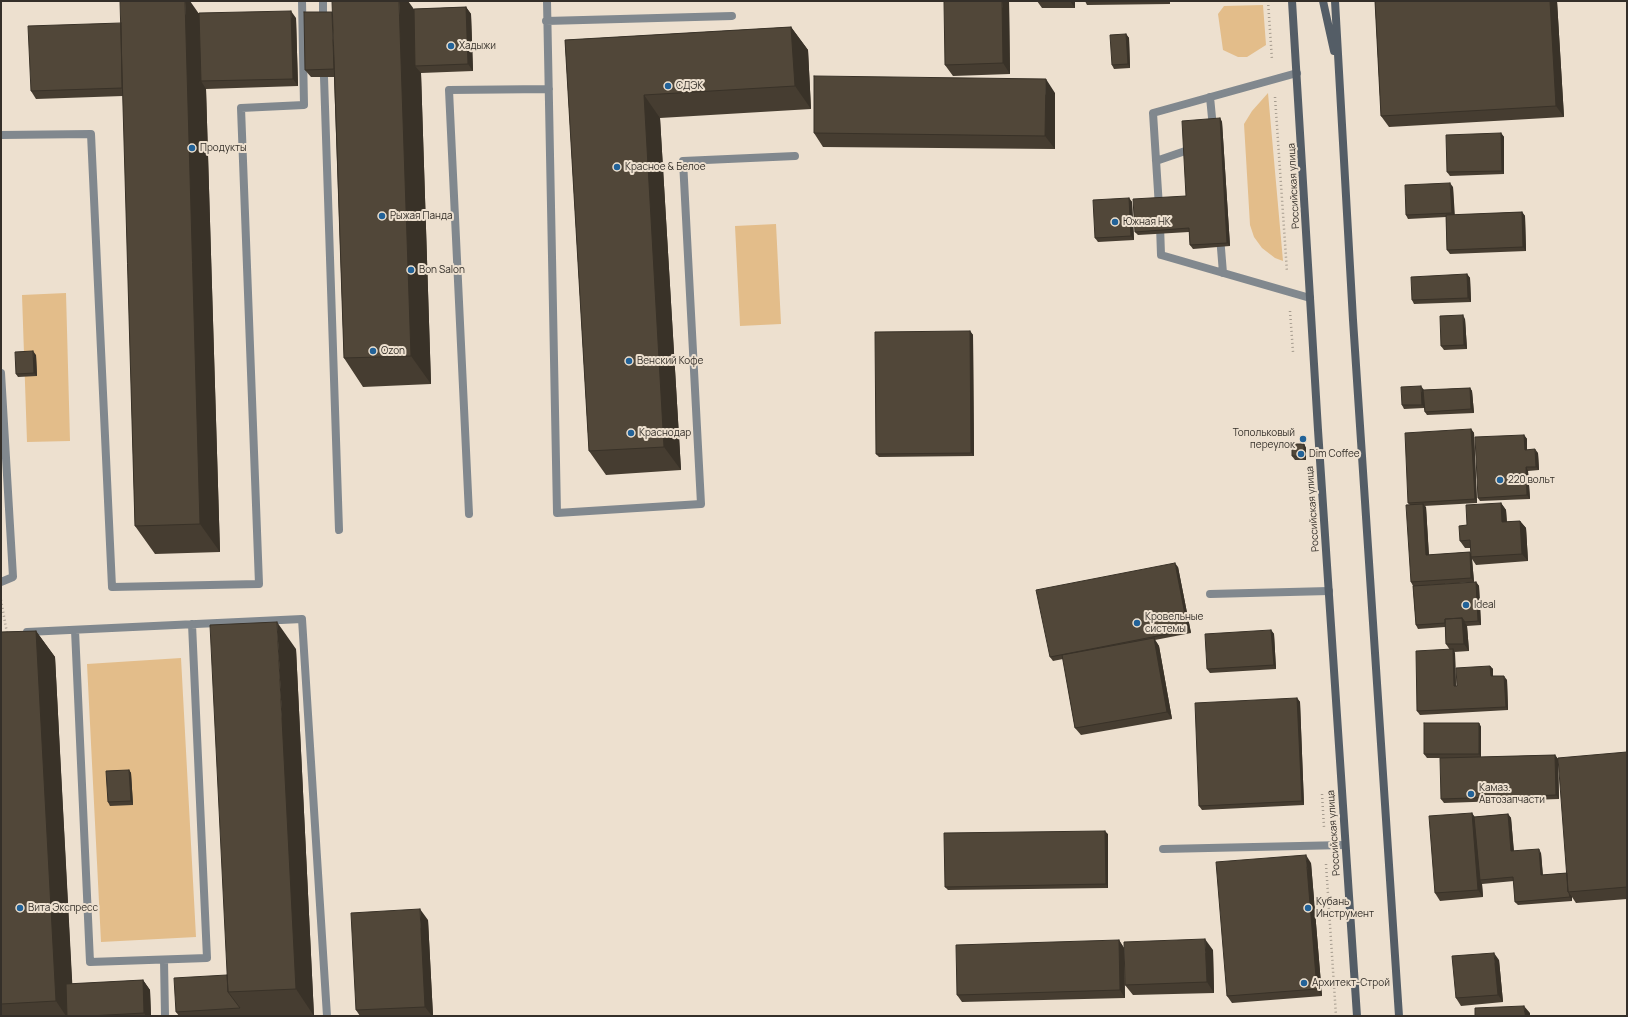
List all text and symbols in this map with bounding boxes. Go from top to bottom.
place label: Хадыжи [459,40,496,52]
marker: Хадыжи [446,41,456,51]
place label: СДЭК [676,80,703,92]
marker: СДЭК [663,81,673,91]
place label: Продукты [200,142,247,154]
marker: Продукты [187,143,197,153]
street label: Российская улица [1286,143,1302,229]
place label: Красное & Белое [625,161,706,173]
marker: Красное & Белое [612,162,622,172]
place label: Рыжая Панда [390,210,453,222]
marker: Рыжая Панда [377,211,387,221]
place label: Южная НК [1123,216,1171,228]
marker: Южная НК [1110,217,1120,227]
place label: Bon Salon [419,264,465,276]
marker: Bon Salon [406,265,416,275]
place label: Ozon [381,345,405,357]
marker: Ozon [368,346,378,356]
place label: Венский Кофе [637,355,703,367]
marker: Венский Кофе [624,356,634,366]
place label: Краснодар [639,427,691,439]
place label: Топольковый переулок [1233,427,1295,450]
marker: Краснодар [626,428,636,438]
marker: Топольковый переулок [1298,434,1308,444]
place label: Dim Coffee [1309,448,1360,460]
marker: Dim Coffee [1296,449,1306,459]
street label: Российская улица [1304,466,1322,552]
place label: 220 вольт [1508,474,1555,486]
marker: 220 вольт [1495,475,1505,485]
place label: Ideal [1474,599,1496,611]
marker: Ideal [1461,600,1471,610]
place label: Кровельные системы [1145,611,1203,634]
marker: Кровельные системы [1132,618,1142,628]
place label: Камаз. Автозапчасти [1479,782,1545,806]
marker: Камаз. Автозапчасти [1466,789,1476,799]
street label: Российская улица [1325,790,1343,876]
place label: Кубань Инструмент [1316,896,1374,920]
place label: Вита Экспресс [28,902,98,914]
marker: Вита Экспресс [15,903,25,913]
marker: Кубань Инструмент [1303,903,1313,913]
place label: Архитект-Строй [1312,977,1390,989]
marker: Архитект-Строй [1299,978,1309,988]

